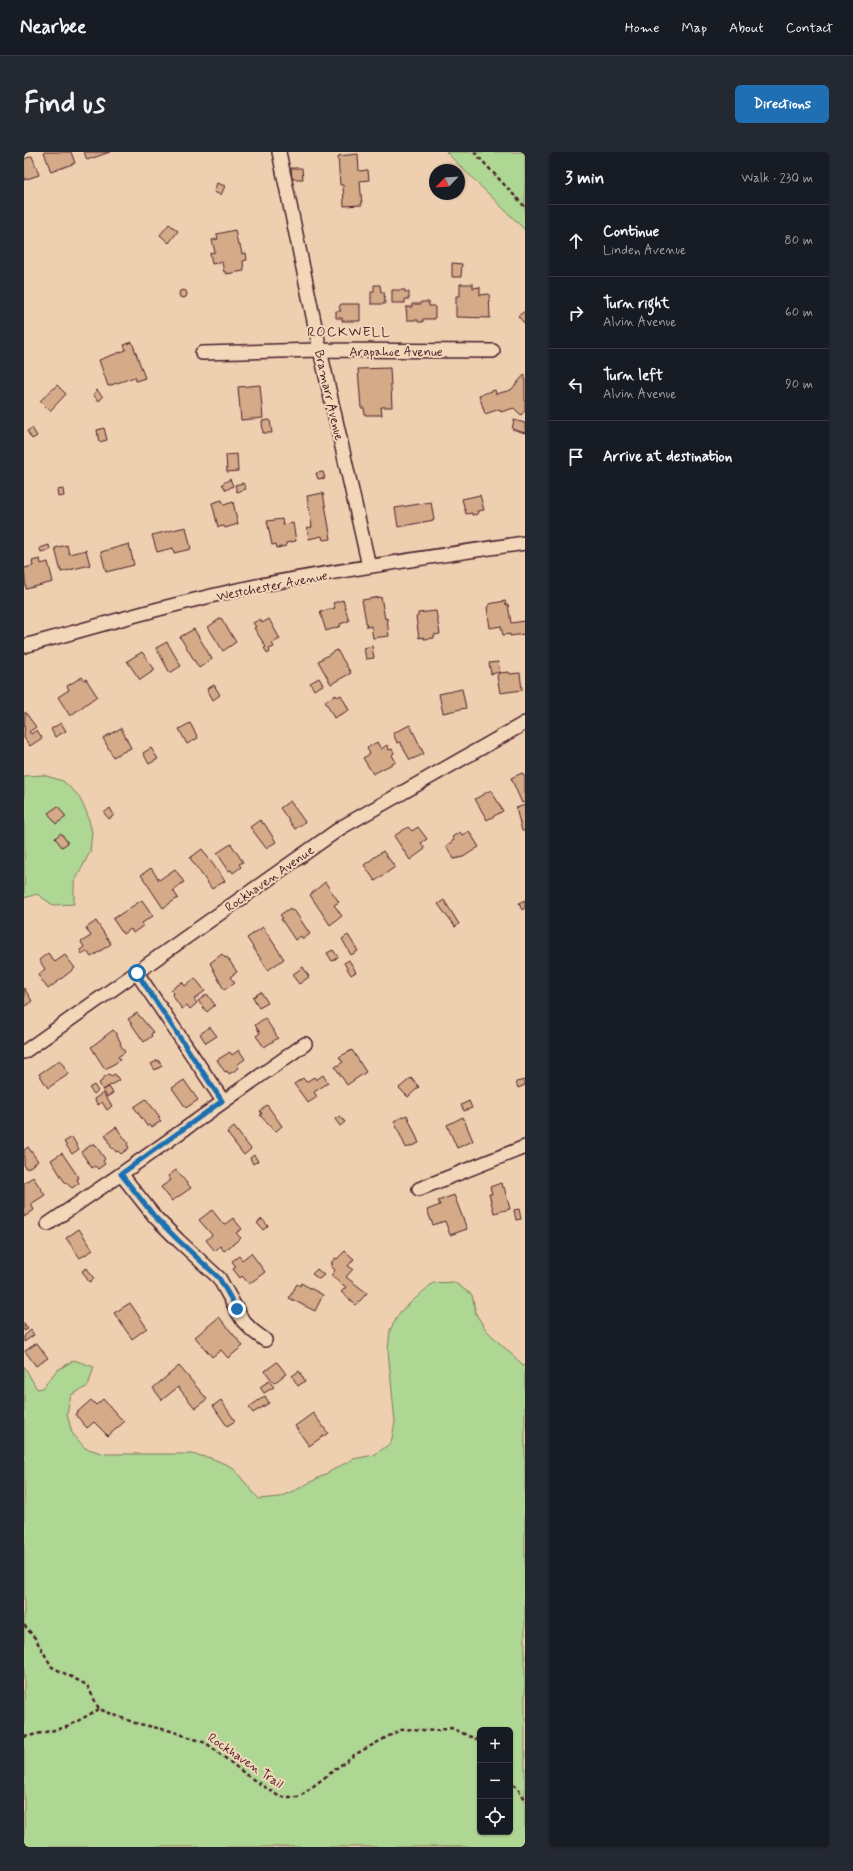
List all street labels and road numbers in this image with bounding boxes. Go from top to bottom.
street label: Arapahoe Avenue [349,344,443,361]
street label: Bramarr Avenue [310,348,347,442]
street label: Westchester Avenue [215,567,329,606]
street label: Rockhaven Avenue [222,842,318,916]
street label: Rockhaven Trail [204,1730,287,1793]

